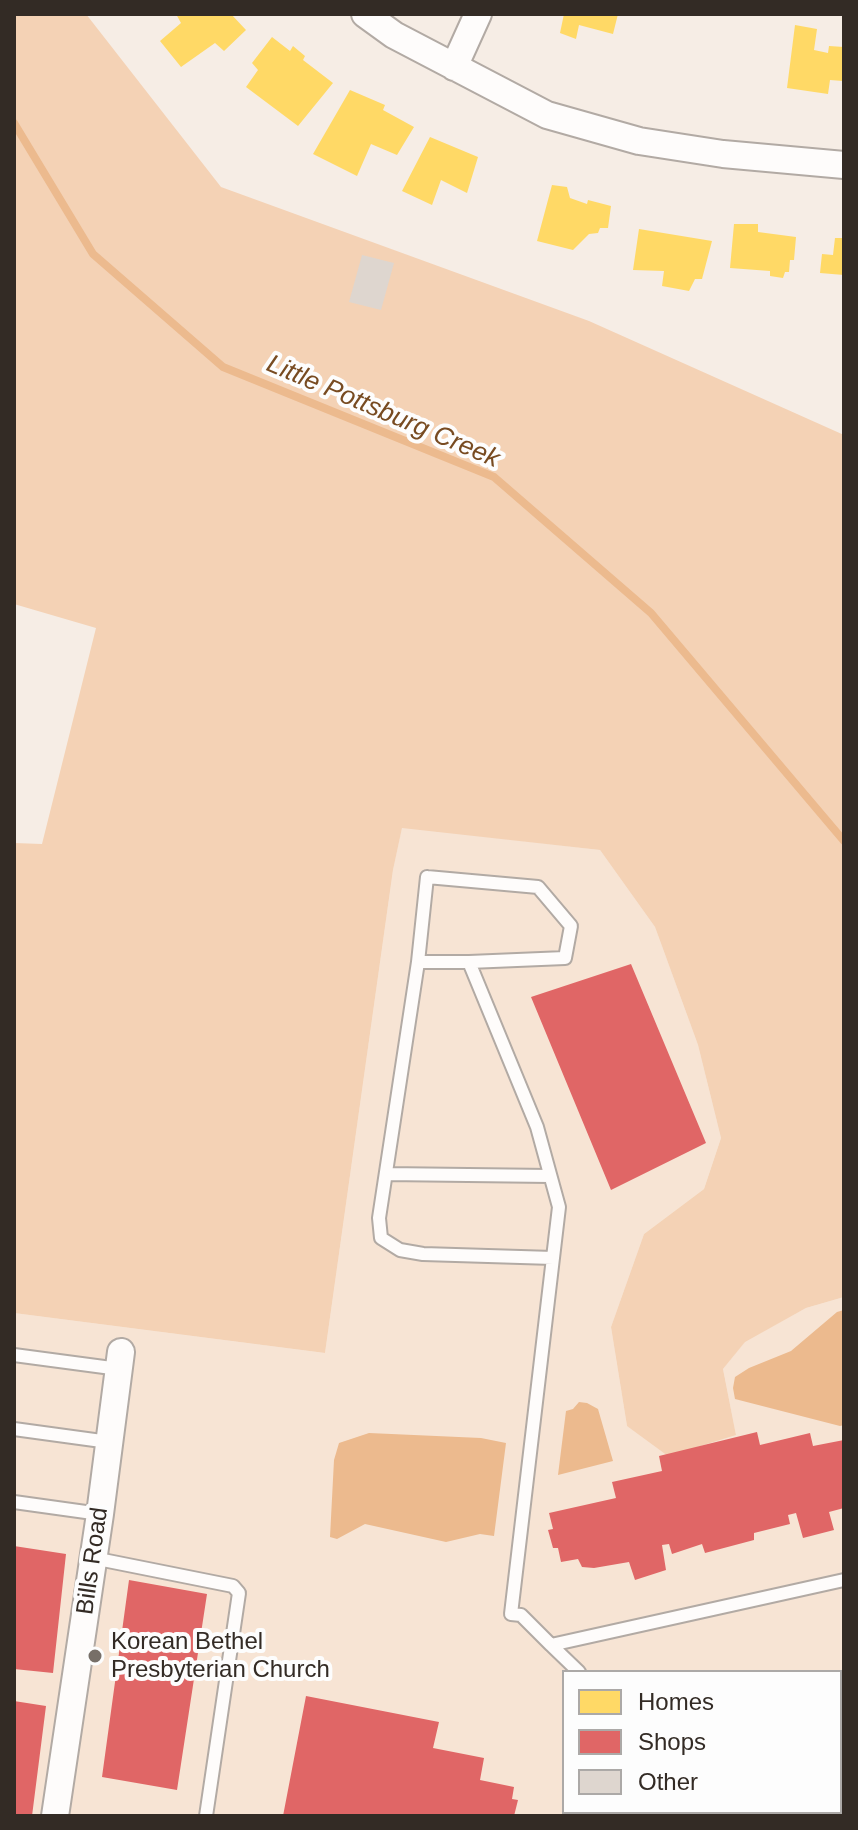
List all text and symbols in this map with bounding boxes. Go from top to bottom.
water label: Little Pottsburg Creek [262,349,504,475]
street label: Bills Road [71,1505,115,1617]
place label: Korean Bethel Presbyterian Church [111,1628,330,1684]
marker: Korean Bethel Presbyterian Church [86,1647,104,1665]
legend [562,1670,842,1814]
text: Homes [638,1688,714,1715]
text: Shops [638,1728,706,1755]
text: Other [638,1768,698,1795]

